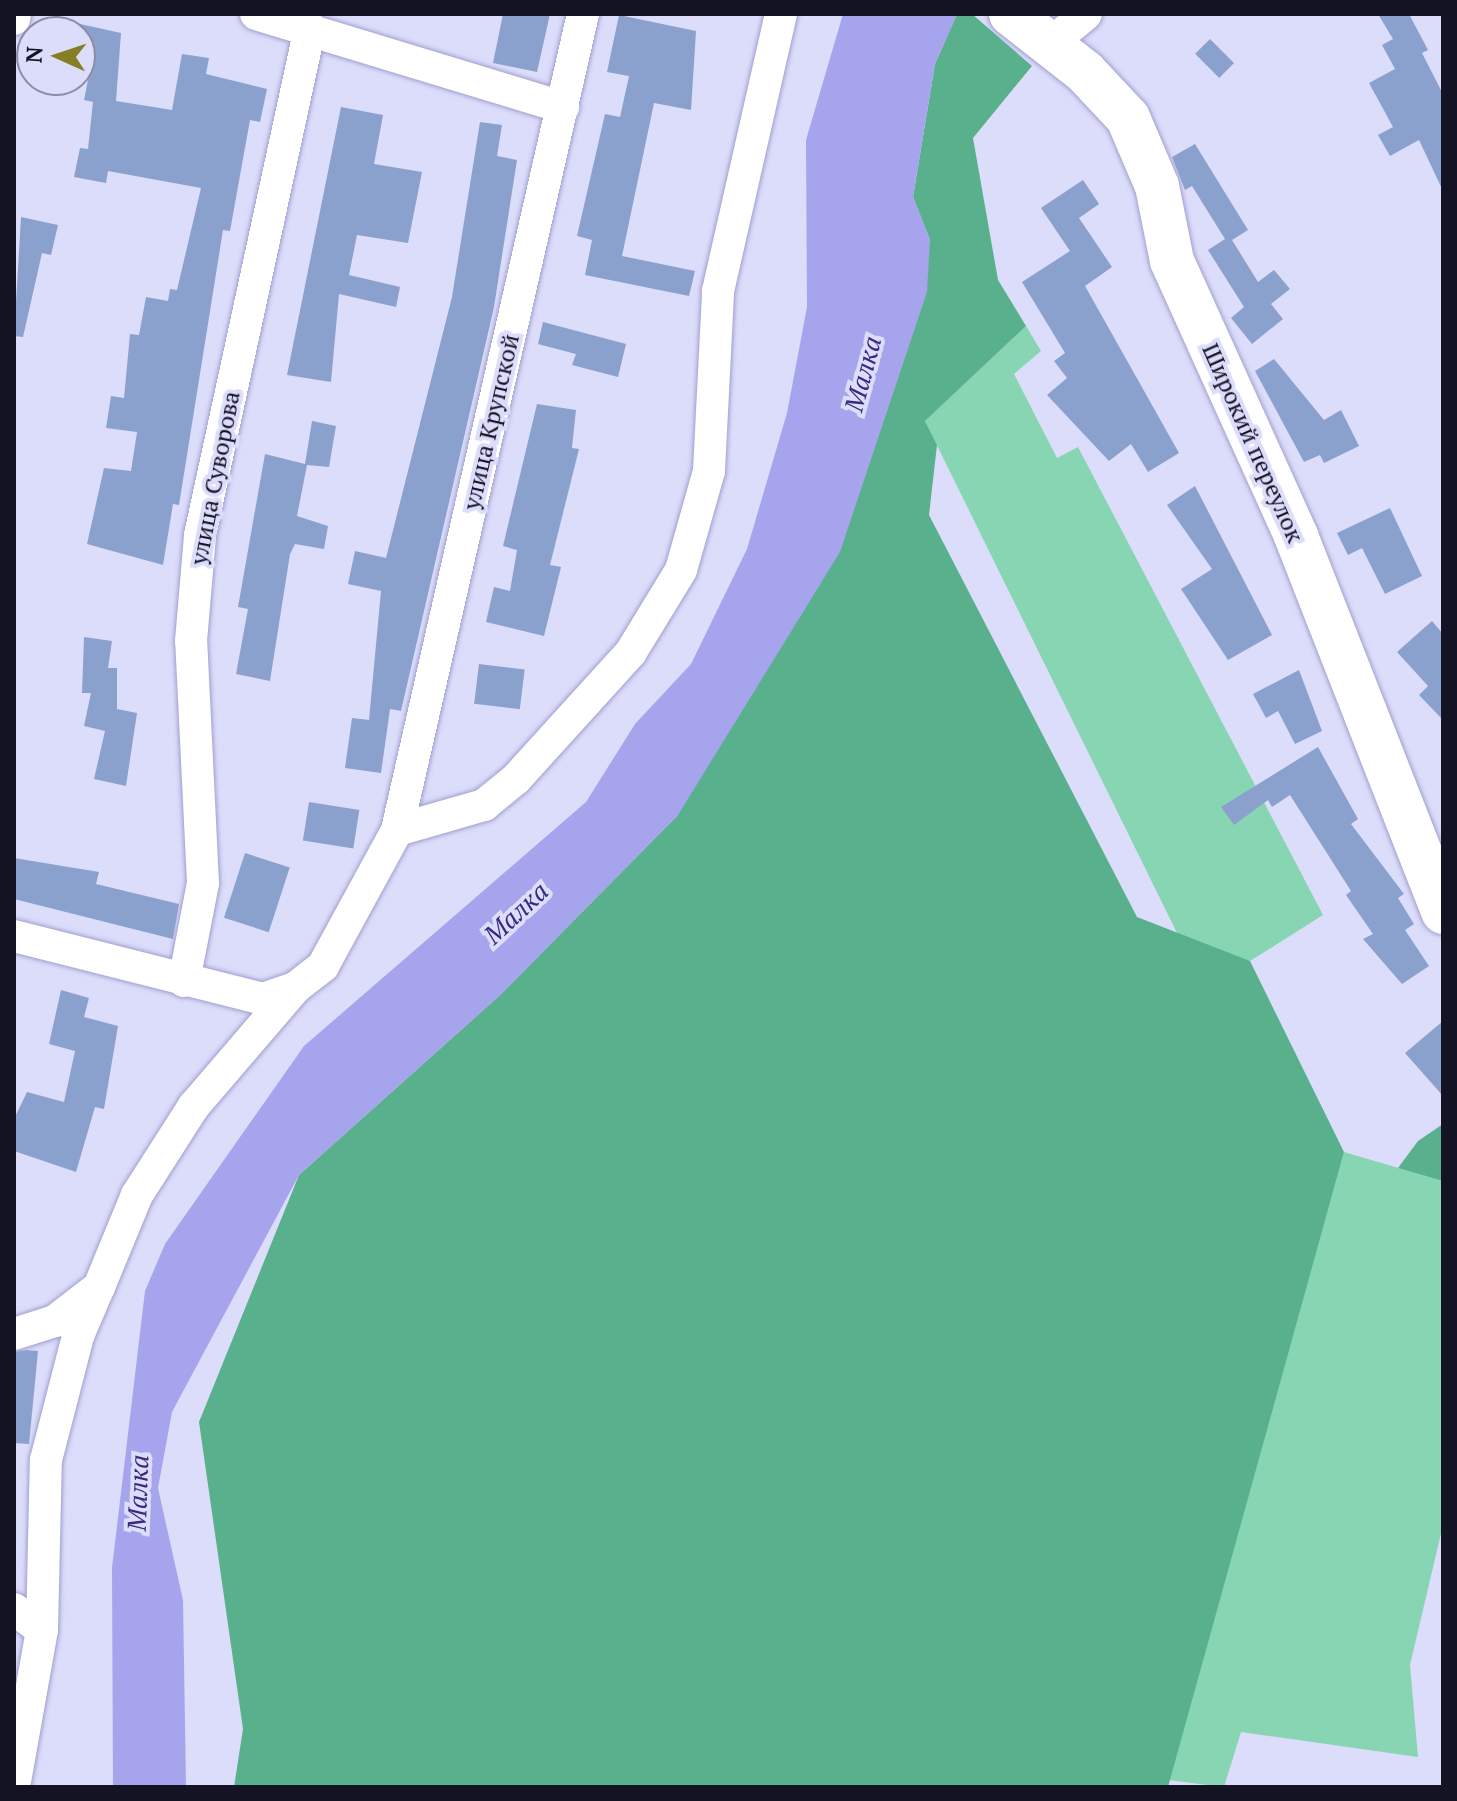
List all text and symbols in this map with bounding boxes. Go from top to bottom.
north arrow [16,16,96,96]
text: N [19,46,48,64]
street label: улица Крупской [457,331,525,513]
water label: Малка [838,333,888,415]
street label: Широкий переулок [1196,339,1310,547]
street label: улица Суворова [184,389,246,567]
water label: Малка [477,876,555,950]
water label: Малка [121,1454,155,1532]

